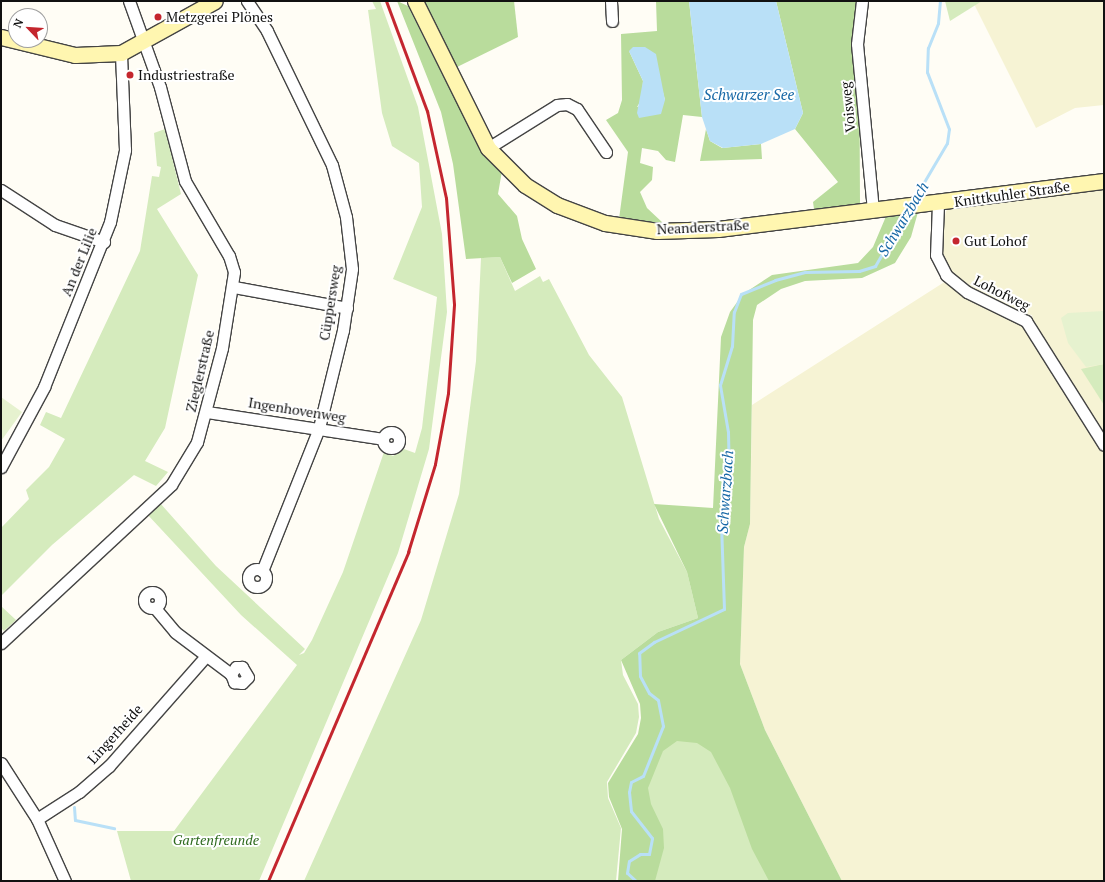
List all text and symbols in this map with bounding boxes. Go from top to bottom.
north arrow [8,8,48,48]
place label: Metzgerei Plönes [166,9,273,25]
marker: Metzgerei Plönes [153,12,163,22]
text: N [10,17,26,30]
place label: Industriestraße [138,67,235,83]
marker: Industriestraße [125,70,135,80]
street label: Voisweg [837,81,859,133]
water label: Schwarzer See [704,86,794,104]
street label: Knittkuhler Straße [953,178,1071,210]
water label: Schwarzbach [874,179,932,259]
street label: Neanderstraße [656,216,750,238]
street label: An der Lilie [58,225,100,299]
place label: Gut Lohof [964,233,1026,249]
marker: Gut Lohof [951,236,961,246]
street label: Cüppersweg [316,264,344,342]
street label: Lohofweg [971,272,1033,314]
street label: Zieglerstraße [182,328,218,414]
street label: Ingenhovenweg [247,394,347,426]
water label: Schwarzbach [713,450,737,534]
street label: Lingerheide [84,701,146,767]
park label: Gartenfreunde [173,832,259,848]

